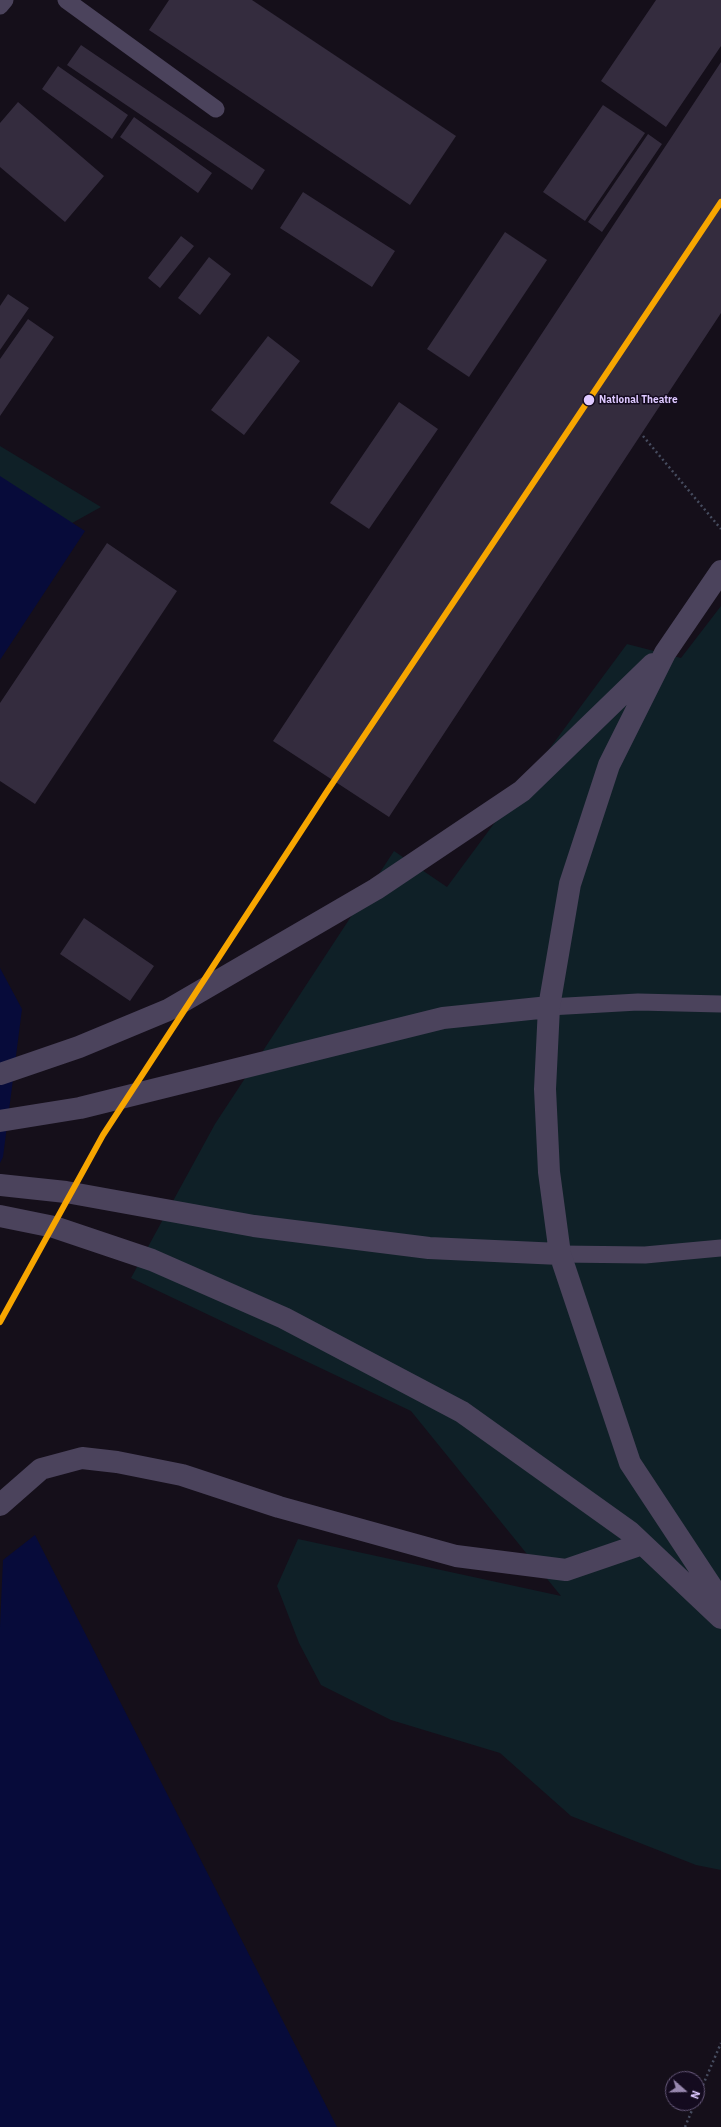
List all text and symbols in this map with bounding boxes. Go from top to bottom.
marker: National Theatre [582,393,596,407]
place label: National Theatre [599,394,678,406]
north arrow [665,2071,705,2111]
text: N [687,2089,703,2101]

